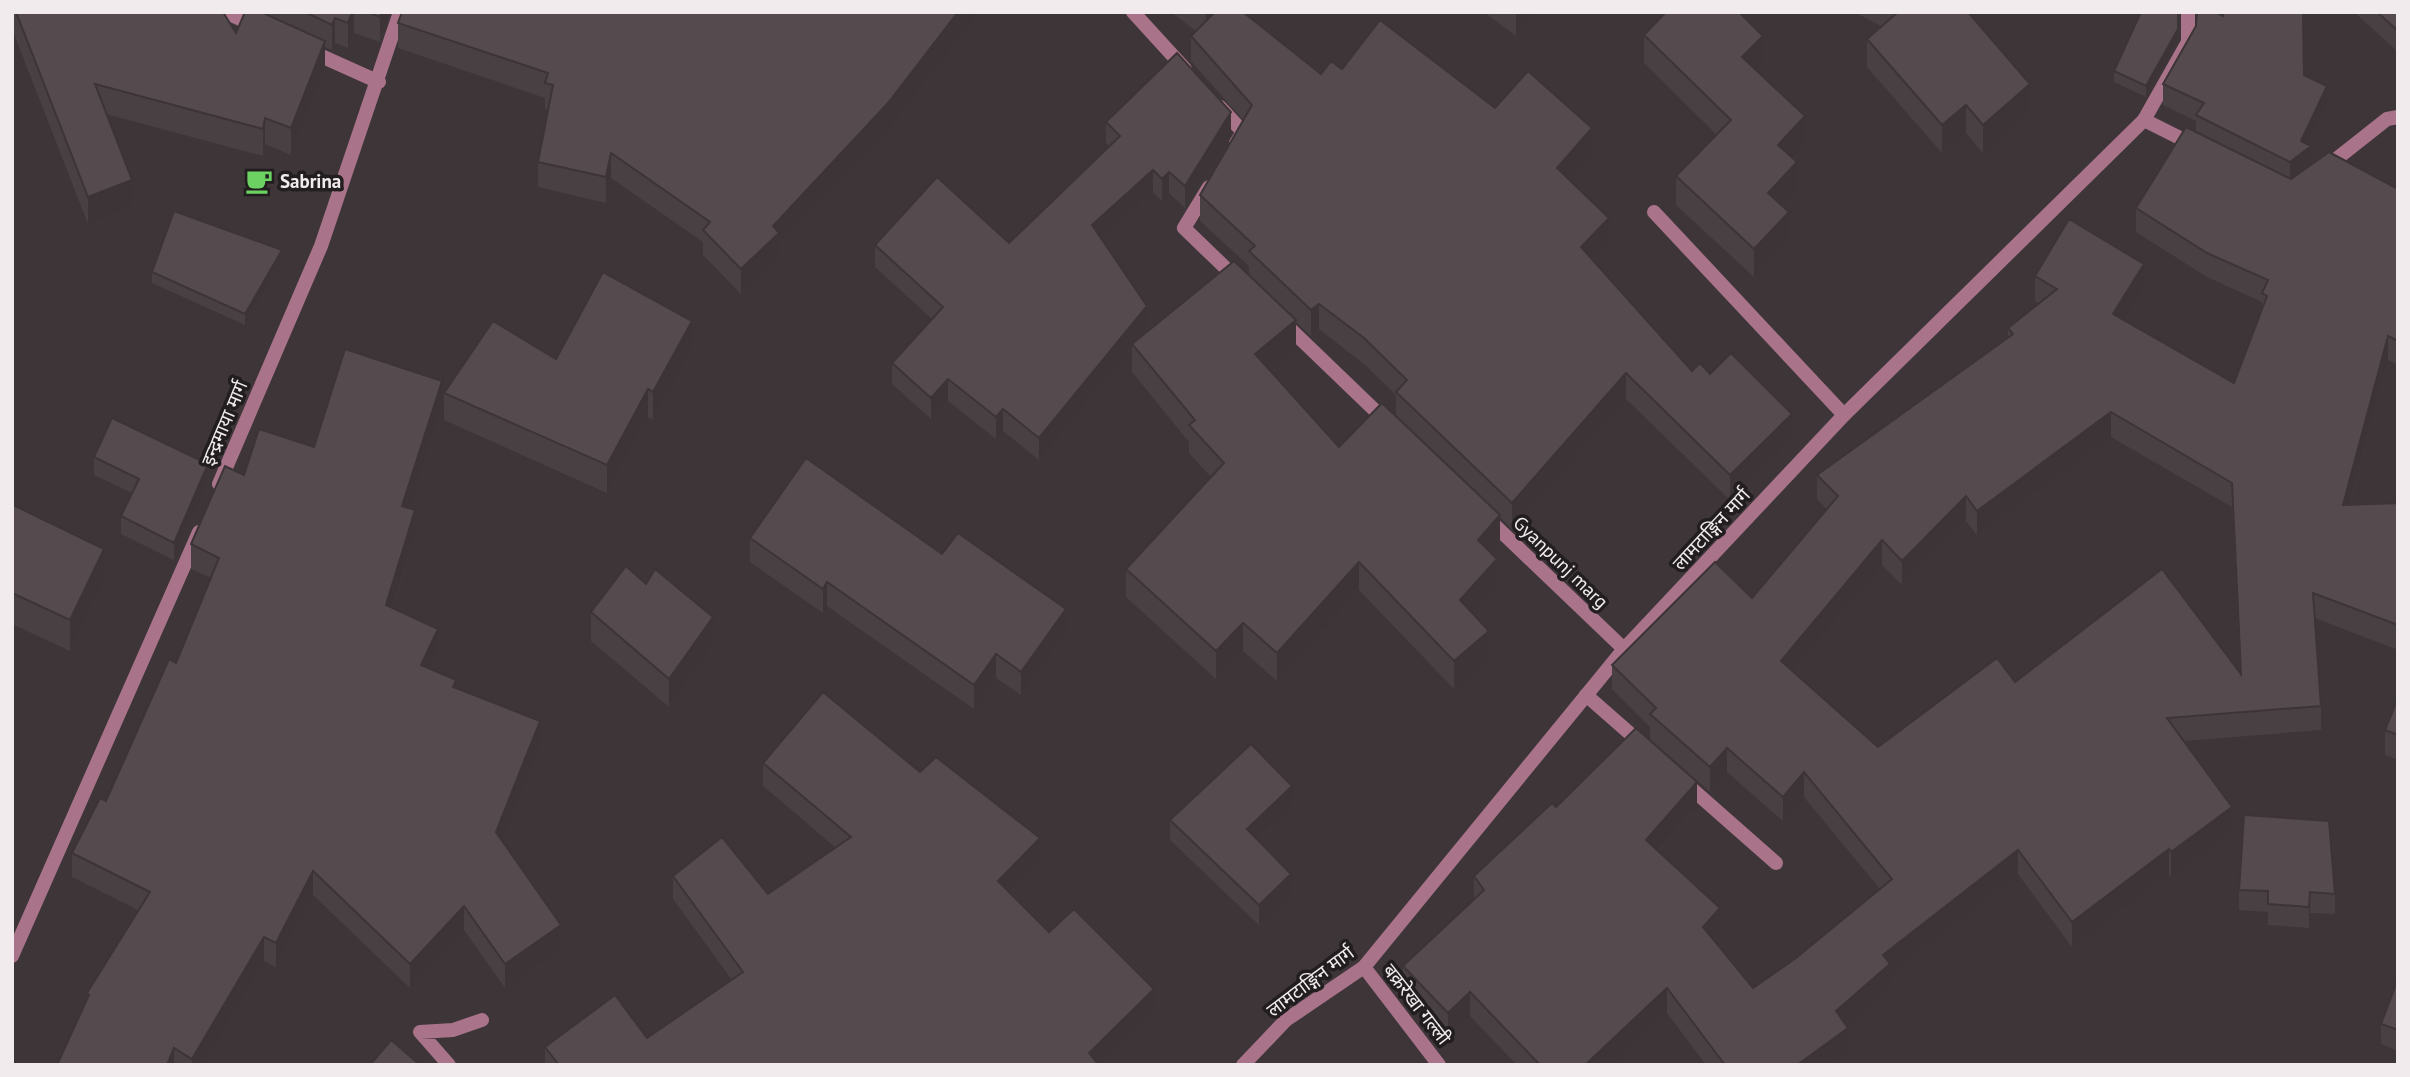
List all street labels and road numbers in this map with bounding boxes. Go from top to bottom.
street label: इन्द्रमाया मार्ग [195,376,253,469]
street label: लामटाङ्गिन मार्ग [1667,482,1756,575]
street label: Gyanpunj marg [1508,511,1614,613]
street label: लामटाङ्गिन मार्ग [1262,940,1359,1022]
street label: बक्ररेखा गल्ली [1378,959,1457,1050]

